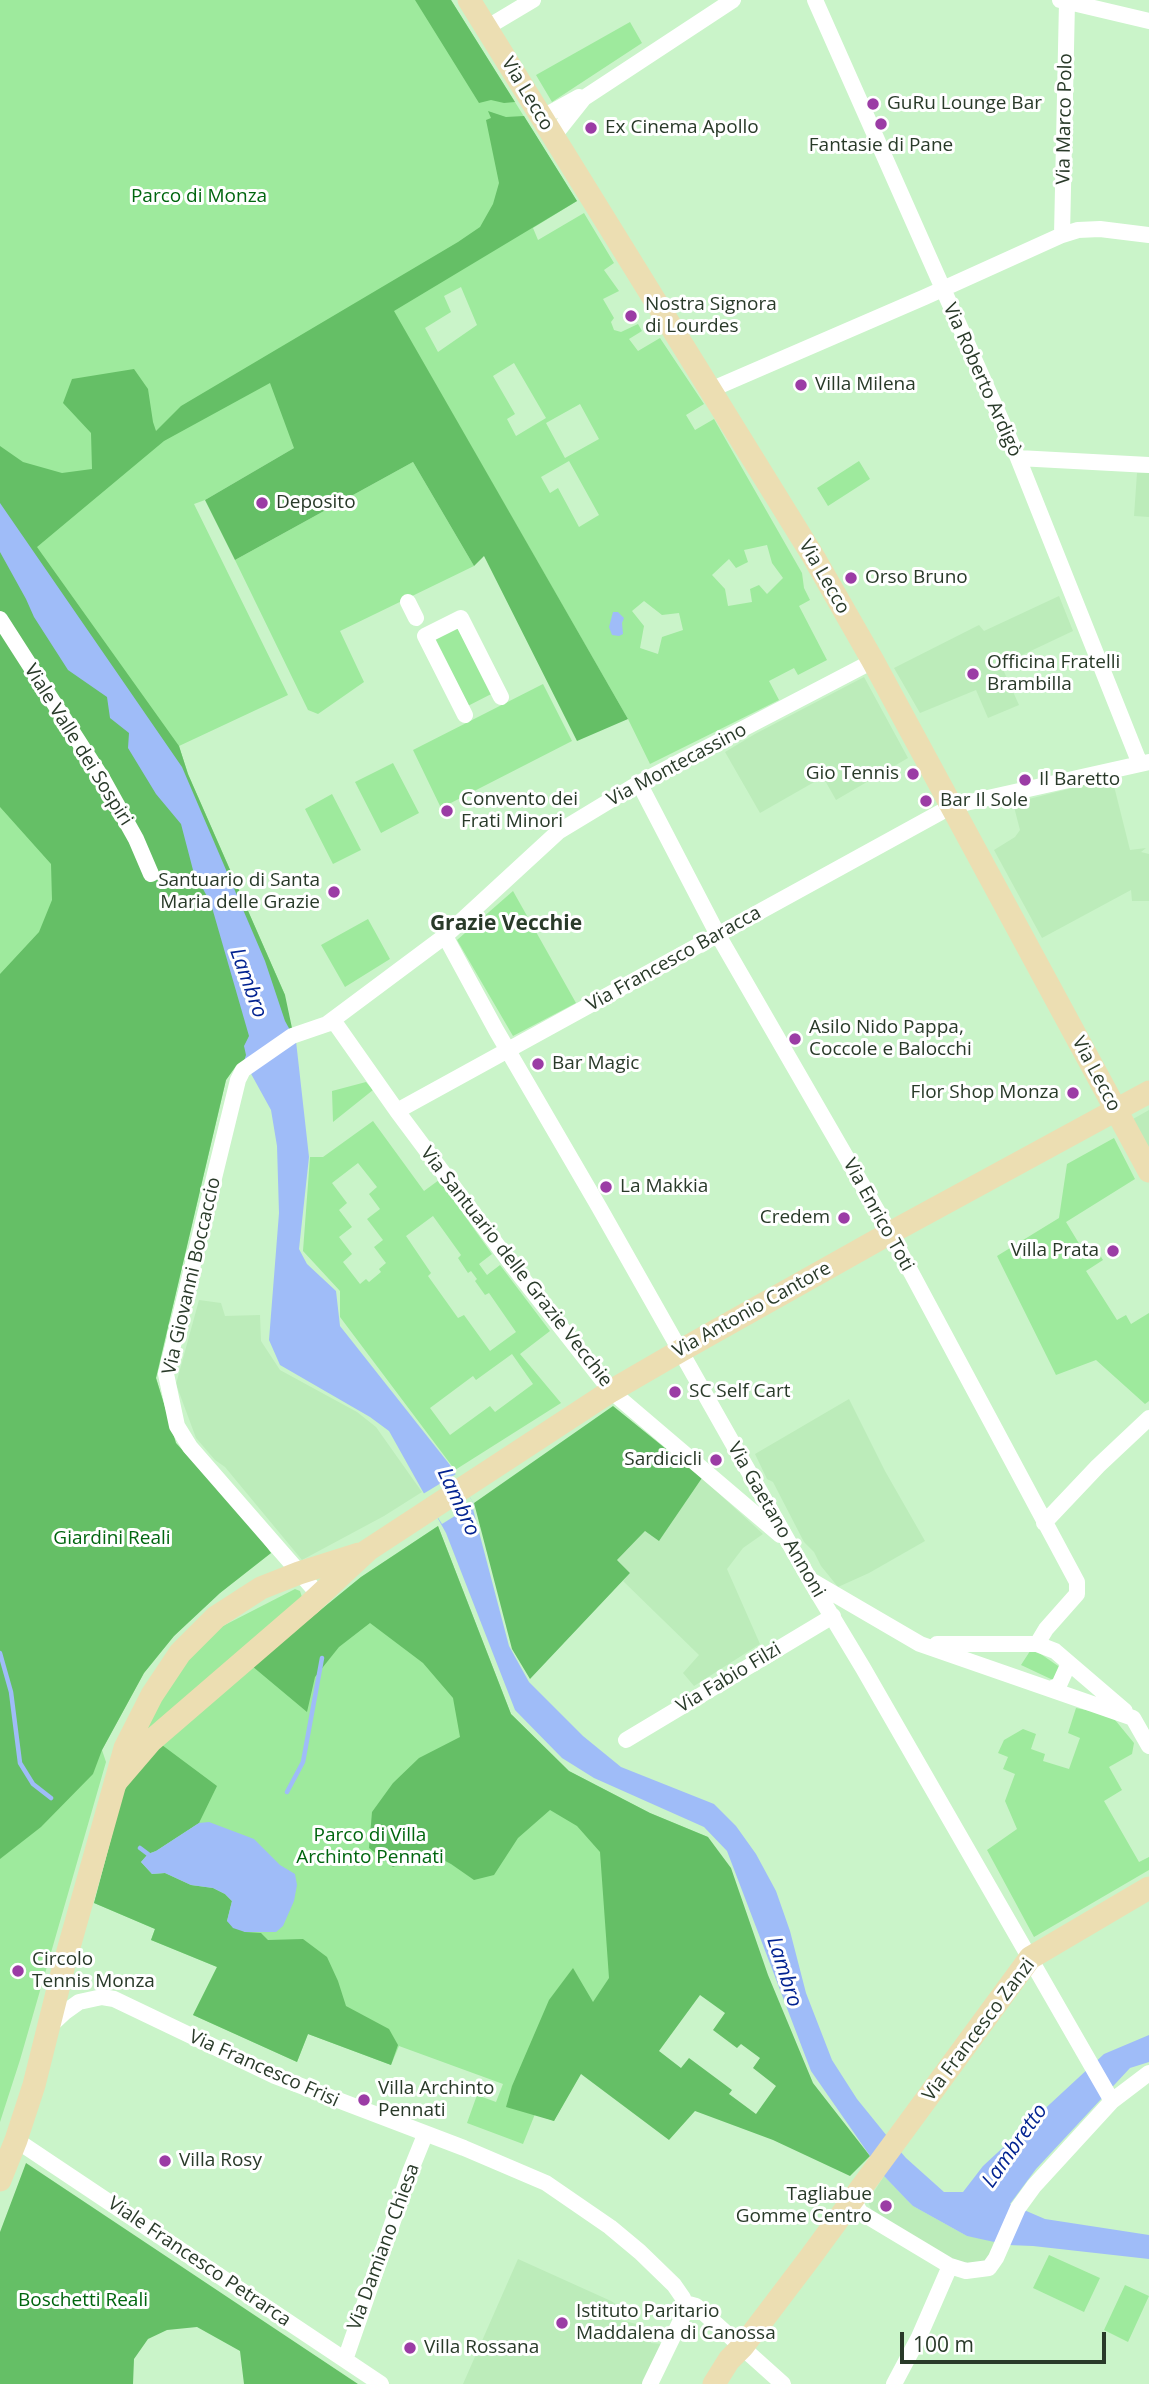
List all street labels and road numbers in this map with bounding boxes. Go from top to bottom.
street label: Via Lecco [496,53,558,135]
street label: Via Marco Polo [1052,53,1078,185]
street label: Via Roberto Ardigò [938,300,1026,460]
street label: Via Lecco [794,536,854,618]
street label: Viale Valle dei Sospiri [19,660,137,830]
street label: Via Montecassino [603,719,751,811]
street label: Via Francesco Baracca [583,902,765,1016]
street label: Via Lecco [1067,1033,1125,1115]
street label: Via Santuario delle Grazie Vecchie [415,1142,617,1392]
street label: Via Enrico Toti [838,1155,918,1275]
street label: Via Giovanni Boccaccio [158,1175,226,1377]
street label: Via Antonio Cantore [669,1257,835,1363]
street label: Via Gaetano Annoni [722,1438,830,1602]
street label: Via Fabio Filzi [673,1638,785,1718]
street label: Via Francesco Zanzi [918,1954,1040,2106]
street label: Via Francesco Frisi [185,2026,343,2112]
street label: Via Damiano Chiesa [343,2161,425,2333]
street label: Viale Francesco Petrarca [103,2192,295,2332]

